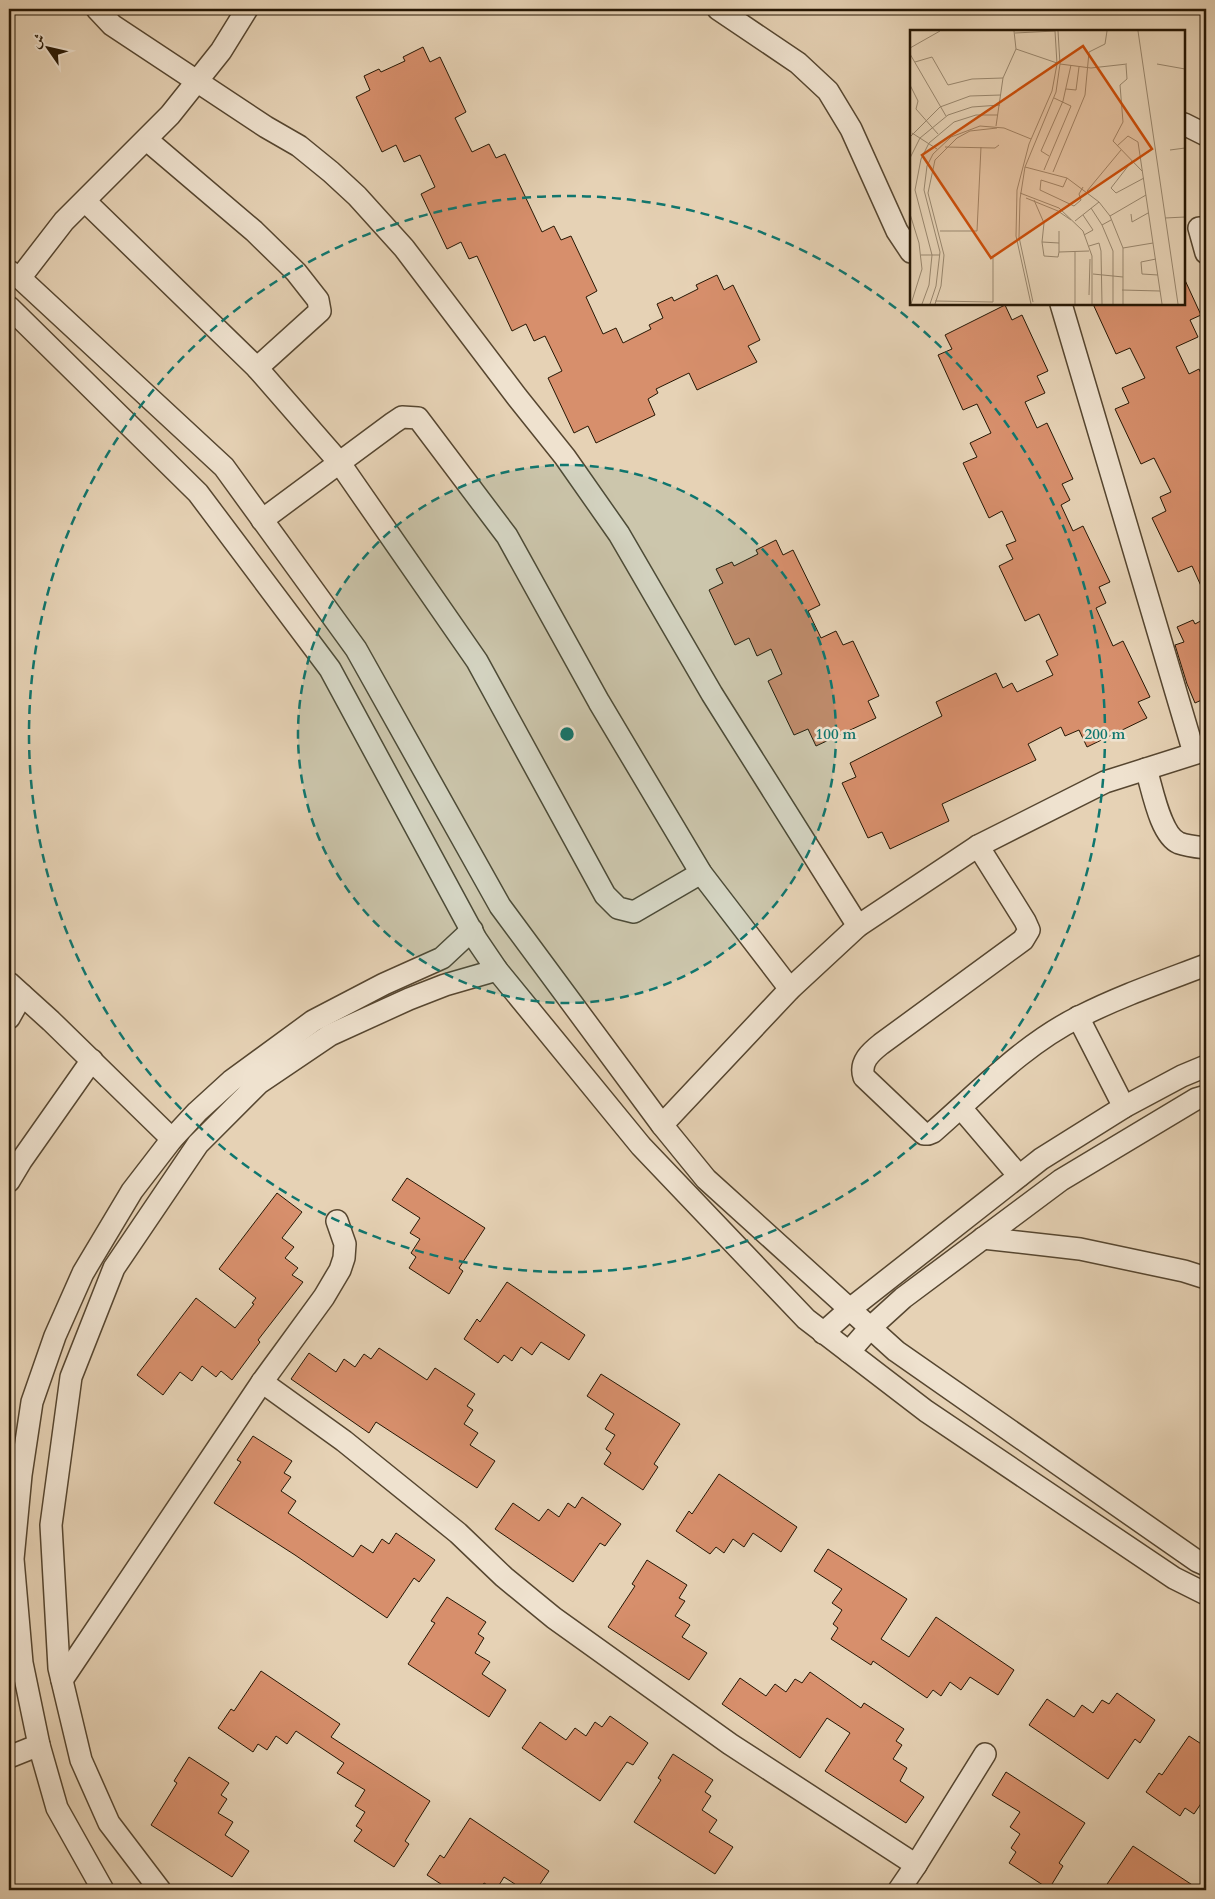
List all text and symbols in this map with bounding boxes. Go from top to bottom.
north arrow [22,22,72,72]
text: ش [26,30,49,52]
inset map [910,30,1185,305]
text: 100 m [816,724,857,744]
text: 200 m [1085,724,1126,744]
centre of rings [558,725,576,743]

